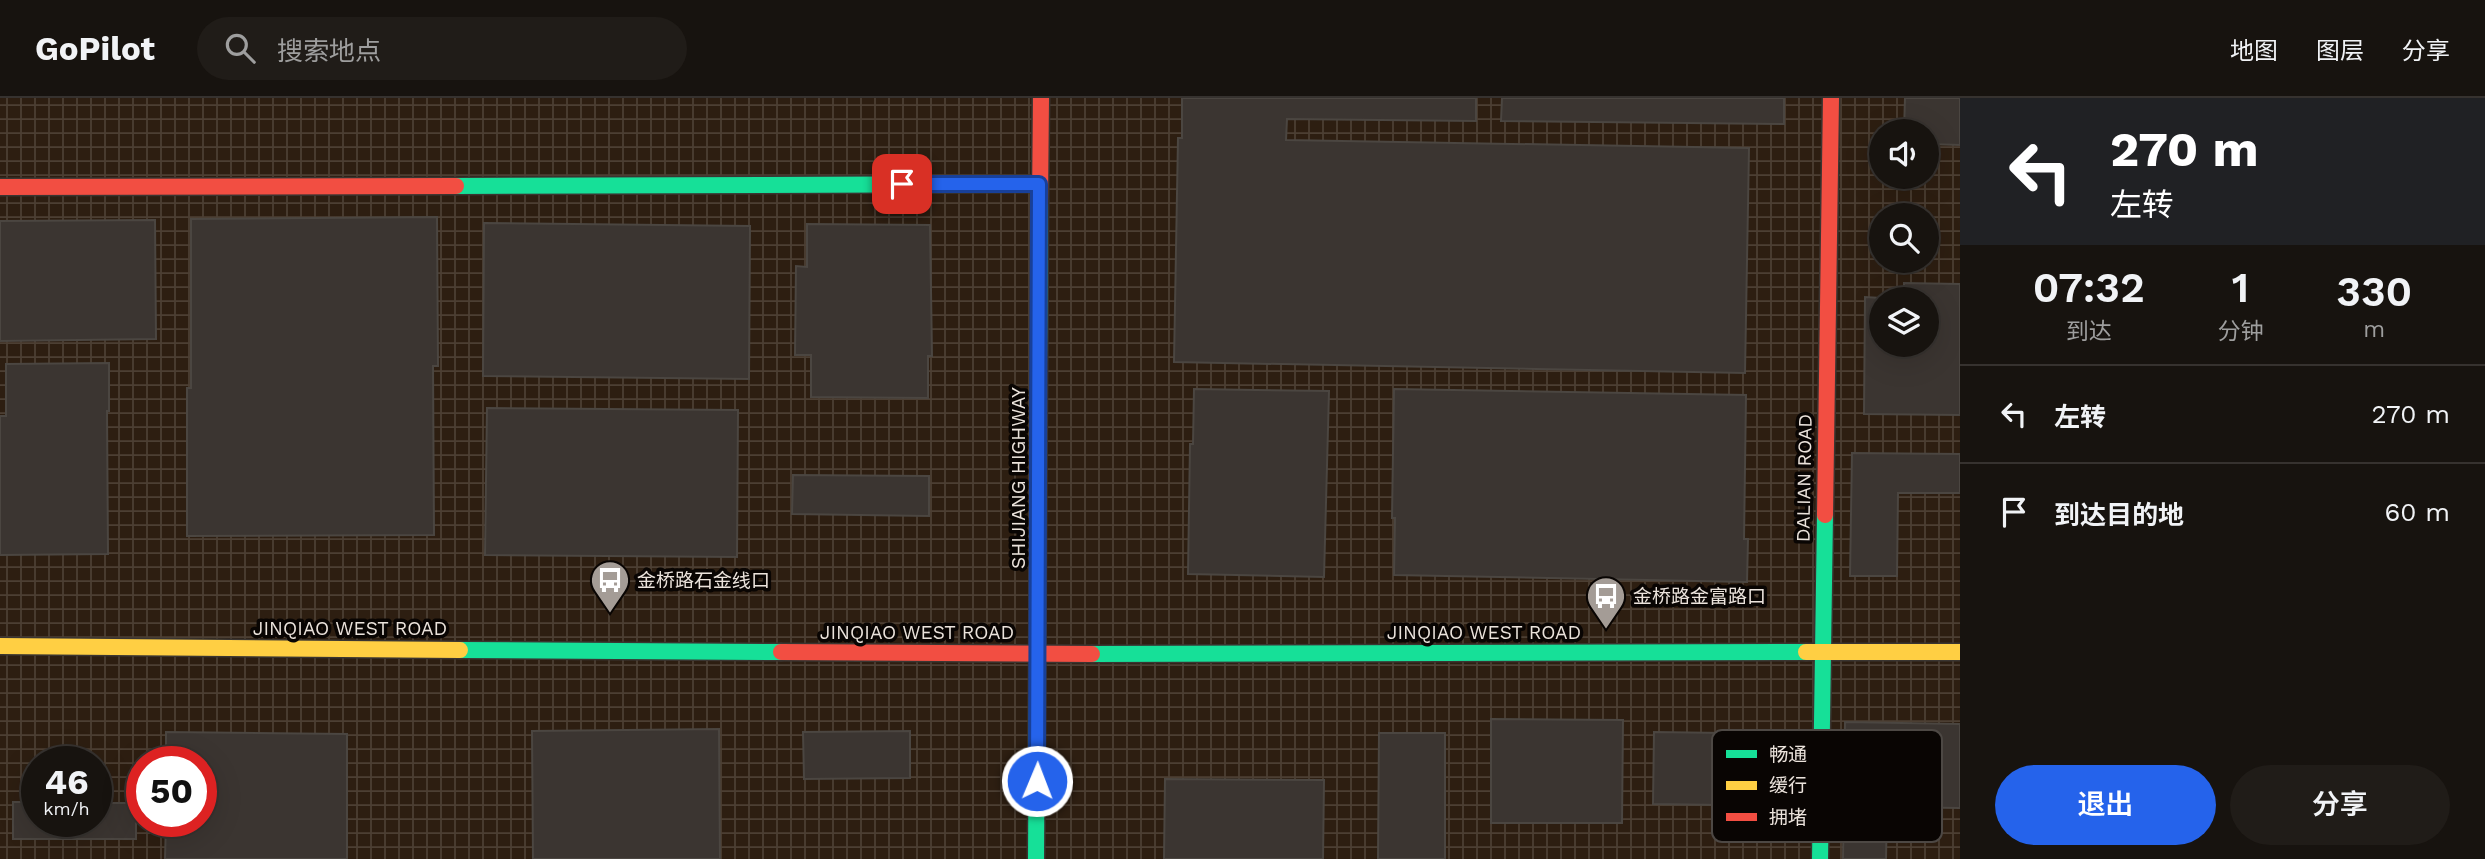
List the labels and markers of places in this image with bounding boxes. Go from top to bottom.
pin [872,154,932,214]
bus stop icon: 金桥路石金线口 [589,559,631,614]
place label: 金桥路石金线口 [637,569,770,592]
bus stop icon: 金桥路金富路口 [1585,575,1627,630]
place label: 金桥路金富路口 [1633,585,1766,608]

